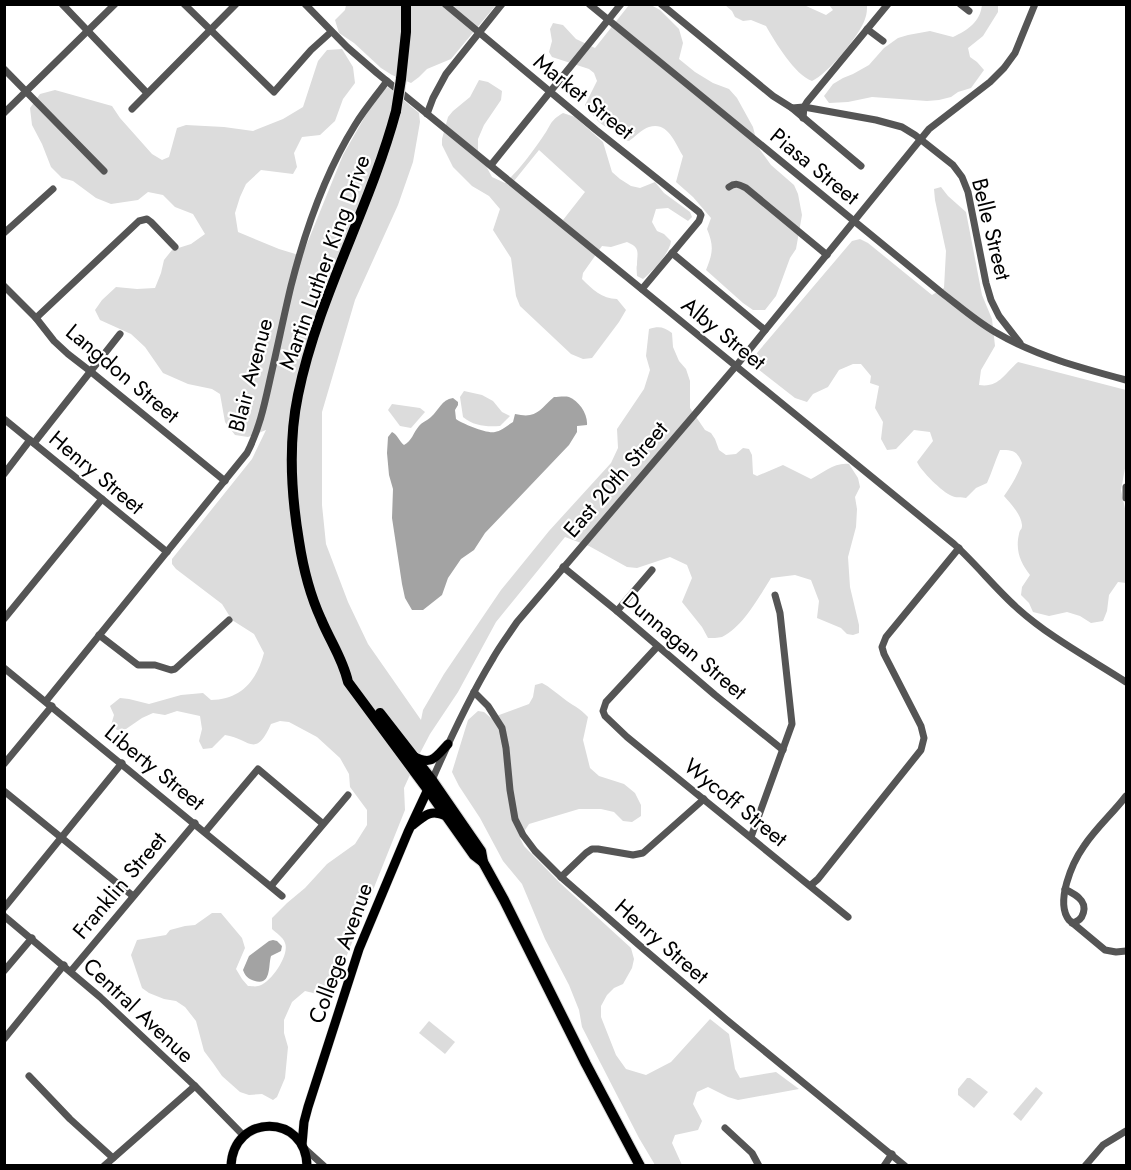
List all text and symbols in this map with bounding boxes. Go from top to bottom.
street label: Market Street [527,45,642,147]
street label: Piasa Street [763,120,867,213]
street label: Martin Luther King Drive [270,150,378,374]
street label: Belle Street [964,175,1020,284]
street label: Alby Street [675,289,774,378]
street label: Blair Avenue [219,315,281,435]
street label: Langdon Street [59,316,187,431]
street label: East 20th Street [555,413,675,544]
street label: Henry Street [42,423,152,522]
street label: Dunnagan Street [616,583,755,707]
street label: Liberty Street [98,716,213,818]
street label: Wycoff Street [677,750,795,854]
street label: Franklin Street [65,824,174,946]
street label: College Avenue [300,878,380,1028]
street label: Henry Street [608,891,717,991]
street label: Central Avenue [76,950,202,1070]

